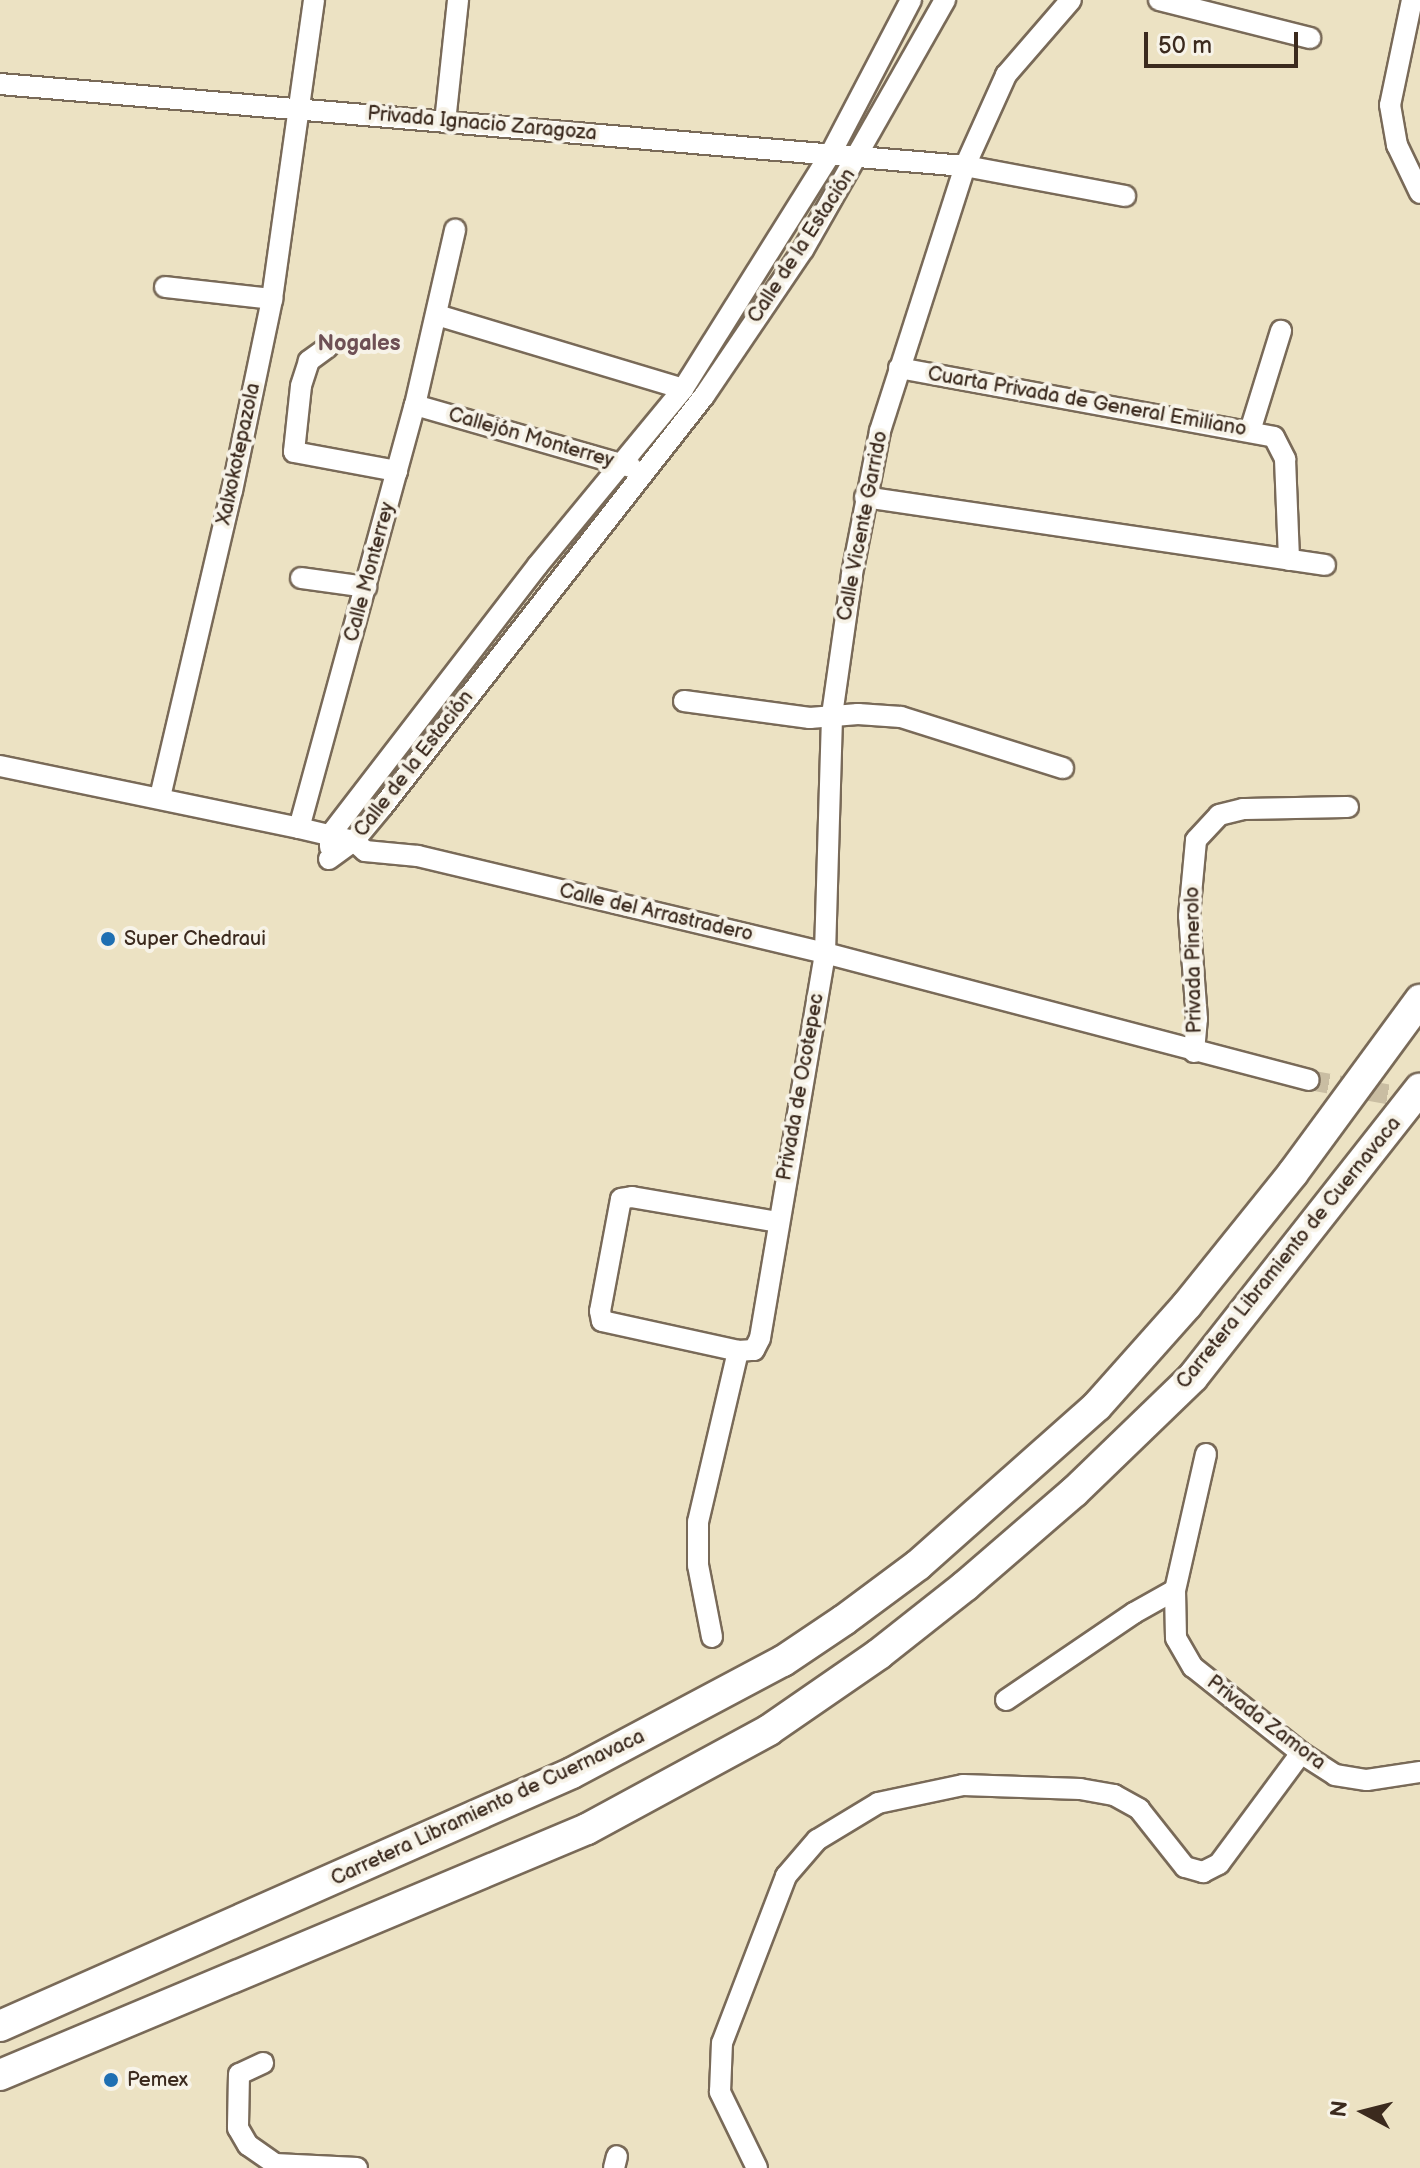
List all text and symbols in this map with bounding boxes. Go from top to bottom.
scale bar [1148,16,1302,66]
text: 50 m [1158,31,1212,60]
street label: Privada Ignacio Zaragoza [366,102,598,146]
street label: Calle de la Estación [743,164,861,328]
district label: Nogales [317,331,401,357]
street label: Cuarta Privada de General Emiliano [926,362,1248,442]
street label: Xalxokotepazola [212,381,266,527]
street label: Callejón Monterrey [445,403,617,473]
street label: Calle Vicente Garrido [833,429,893,623]
street label: Calle Monterrey [340,500,400,644]
street label: Calle de la Estación [349,686,479,842]
street label: Calle del Arrastradero [557,879,755,947]
street label: Privada Pinerolo [1181,886,1207,1034]
place label: Super Chedraui [124,927,266,951]
marker: Super Chedraui [99,930,117,948]
street label: Privada de Ocotepec [773,992,829,1182]
street label: Carretera Libramiento de Cuernavaca [1172,1112,1406,1394]
street label: Privada Zamora [1202,1671,1330,1775]
street label: Carretera Libramiento de Cuernavaca [327,1725,649,1891]
place label: Pemex [127,2068,188,2092]
marker: Pemex [102,2071,120,2089]
north arrow [1324,2072,1404,2152]
text: N [1325,2099,1354,2119]

